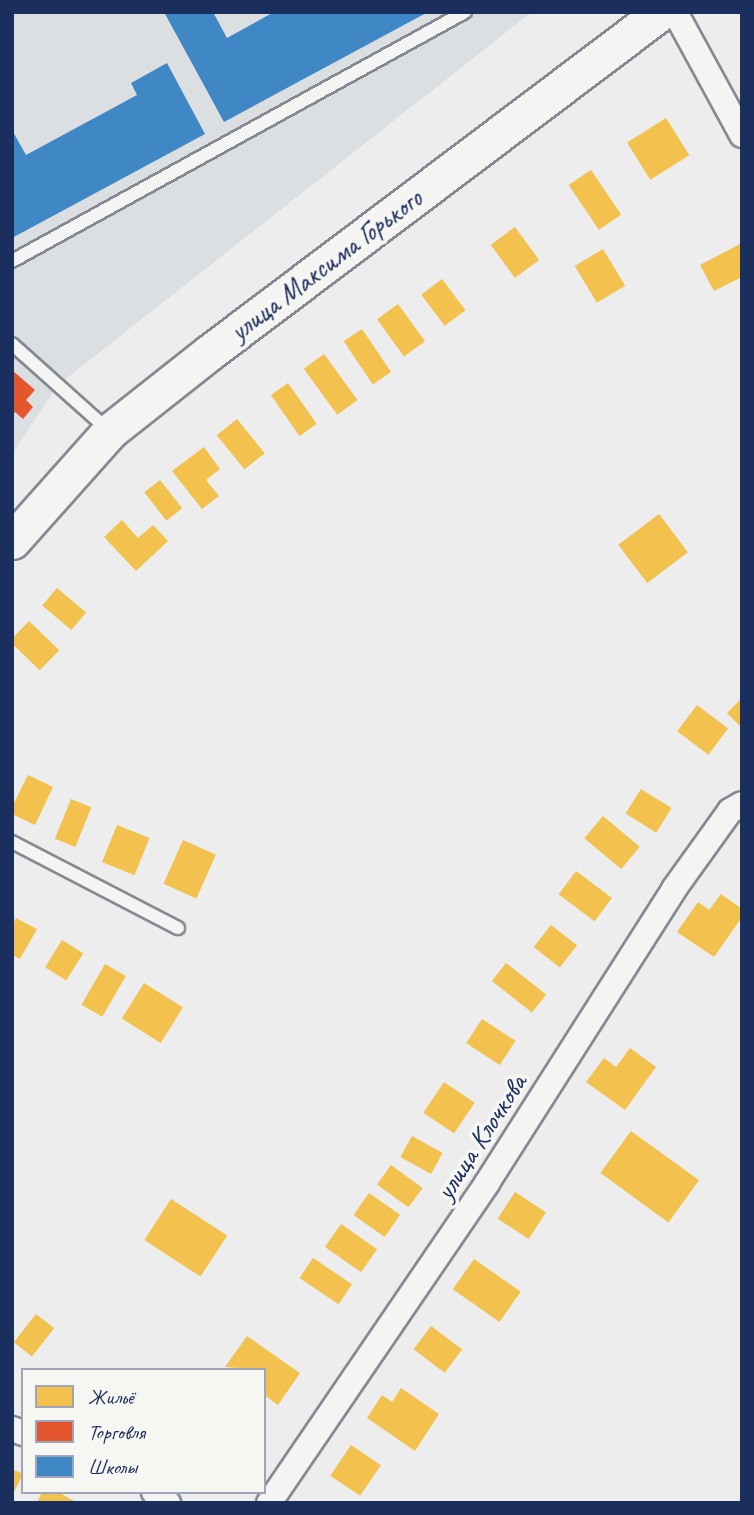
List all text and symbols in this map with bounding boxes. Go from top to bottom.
street label: улица Максима Горького [224,183,428,347]
street label: улица Клочкова [428,1067,534,1207]
legend [21,1368,266,1494]
text: Жильё [88,1384,134,1410]
text: Торговля [88,1419,145,1445]
text: Школы [88,1454,137,1480]

